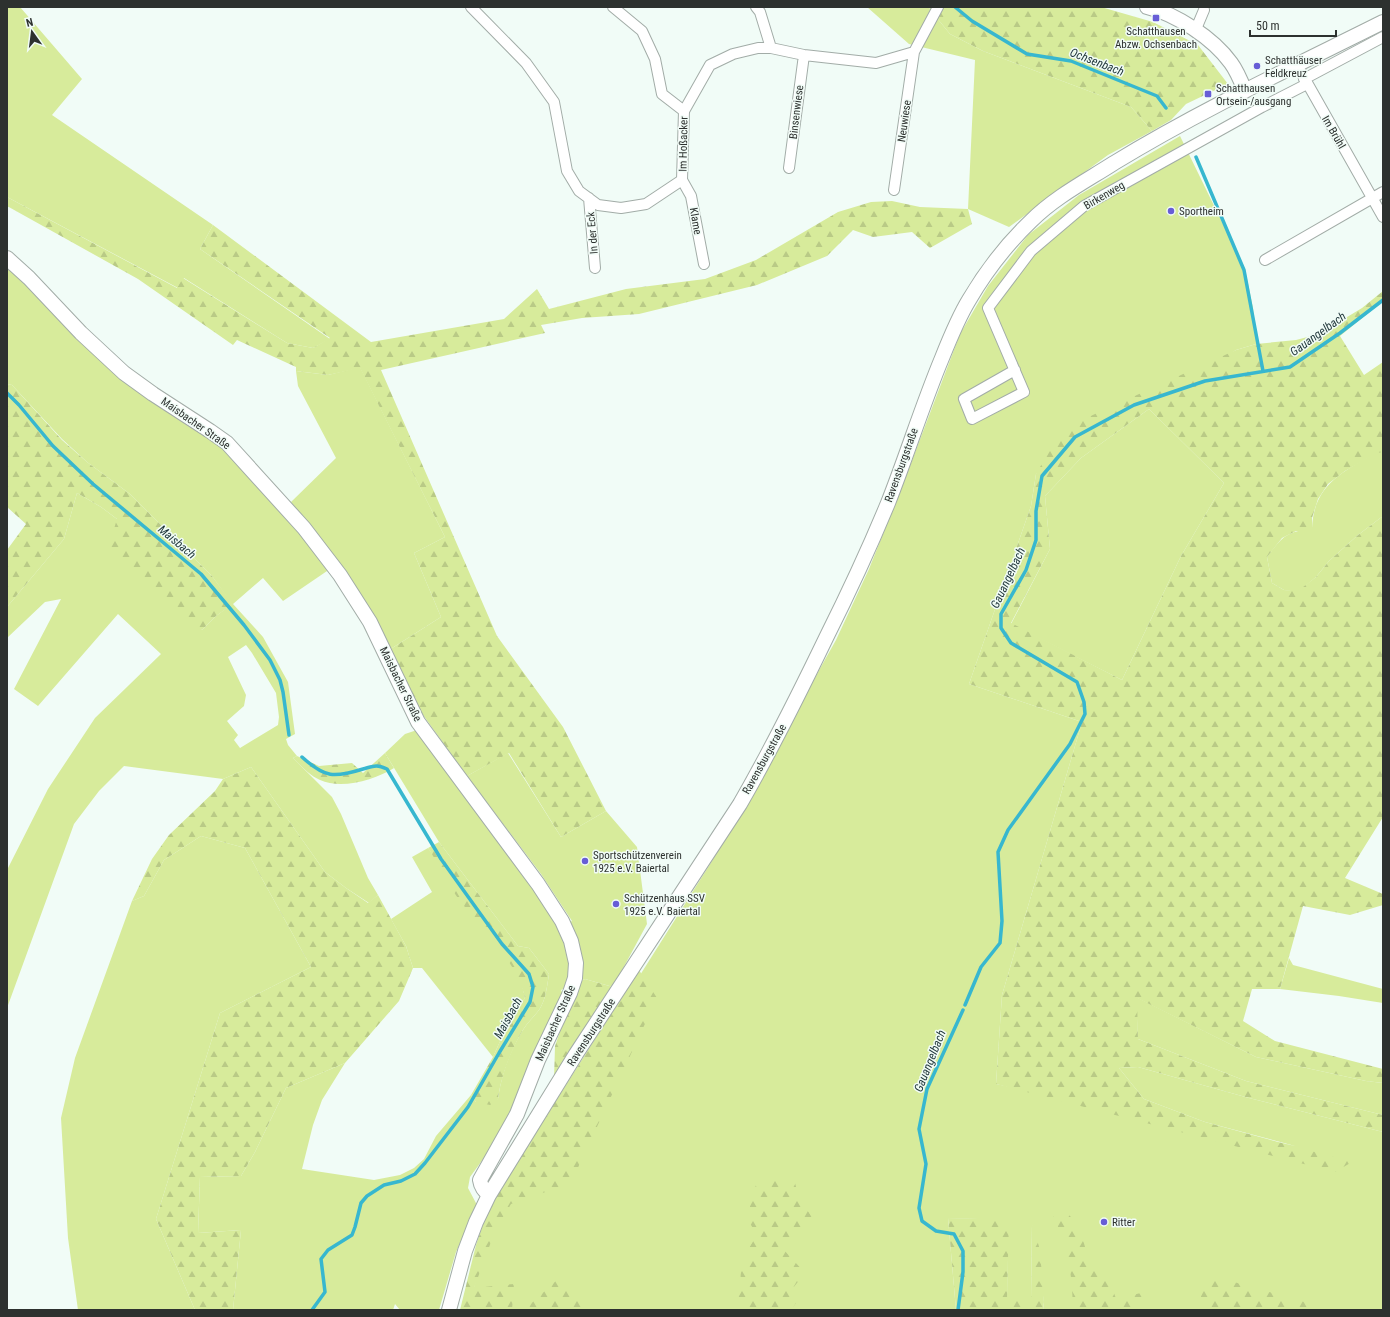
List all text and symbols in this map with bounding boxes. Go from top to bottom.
north arrow [12,12,52,52]
scale bar [1250,12,1336,38]
marker: Schatthausen Abzw. Ochsenbach [1151,13,1161,23]
text: N [25,16,35,30]
text: 50 m [1256,19,1280,33]
place label: Schatthausen Abzw. Ochsenbach [1115,25,1197,51]
water label: Ochsenbach [1068,45,1126,79]
place label: Schatthäuser Feldkreuz [1265,54,1323,80]
marker: Schatthäuser Feldkreuz [1252,61,1262,71]
place label: Schatthausen Ortsein-/ausgang [1216,82,1291,108]
street label: Binsenwiese [787,84,806,140]
marker: Schatthausen Ortsein-/ausgang [1203,89,1213,99]
street label: Neuwiese [895,99,914,143]
street label: Im Brühl [1319,113,1348,151]
street label: Im Hoßacker [677,116,690,172]
street label: Birkenweg [1082,179,1127,212]
place label: Sportheim [1179,205,1224,218]
marker: Sportheim [1166,206,1176,216]
street label: Klame [687,207,704,236]
street label: In der Eck [584,211,601,255]
water label: Gauangelbach [1287,309,1349,359]
street label: Maisbacher Straße [159,395,233,452]
street label: Ravensburgstraße [882,426,921,504]
water label: Maisbach [155,522,199,562]
water label: Gauangelbach [988,545,1028,611]
street label: Maisbacher Straße [377,645,424,724]
street label: Ravensburgstraße [740,722,789,797]
place label: Sportschützenverein 1925 e.V. Baiertal [593,849,682,875]
marker: Sportschützenverein 1925 e.V. Baiertal [580,856,590,866]
place label: Schützenhaus SSV 1925 e.V. Baiertal [624,892,705,918]
marker: Schützenhaus SSV 1925 e.V. Baiertal [611,899,621,909]
street label: Maisbacher Straße [533,983,578,1063]
water label: Maisbach [491,995,525,1041]
street label: Ravensburgstraße [565,996,618,1069]
water label: Gauangelbach [911,1028,949,1094]
place label: Ritter [1112,1216,1136,1229]
marker: Ritter [1099,1217,1109,1227]

